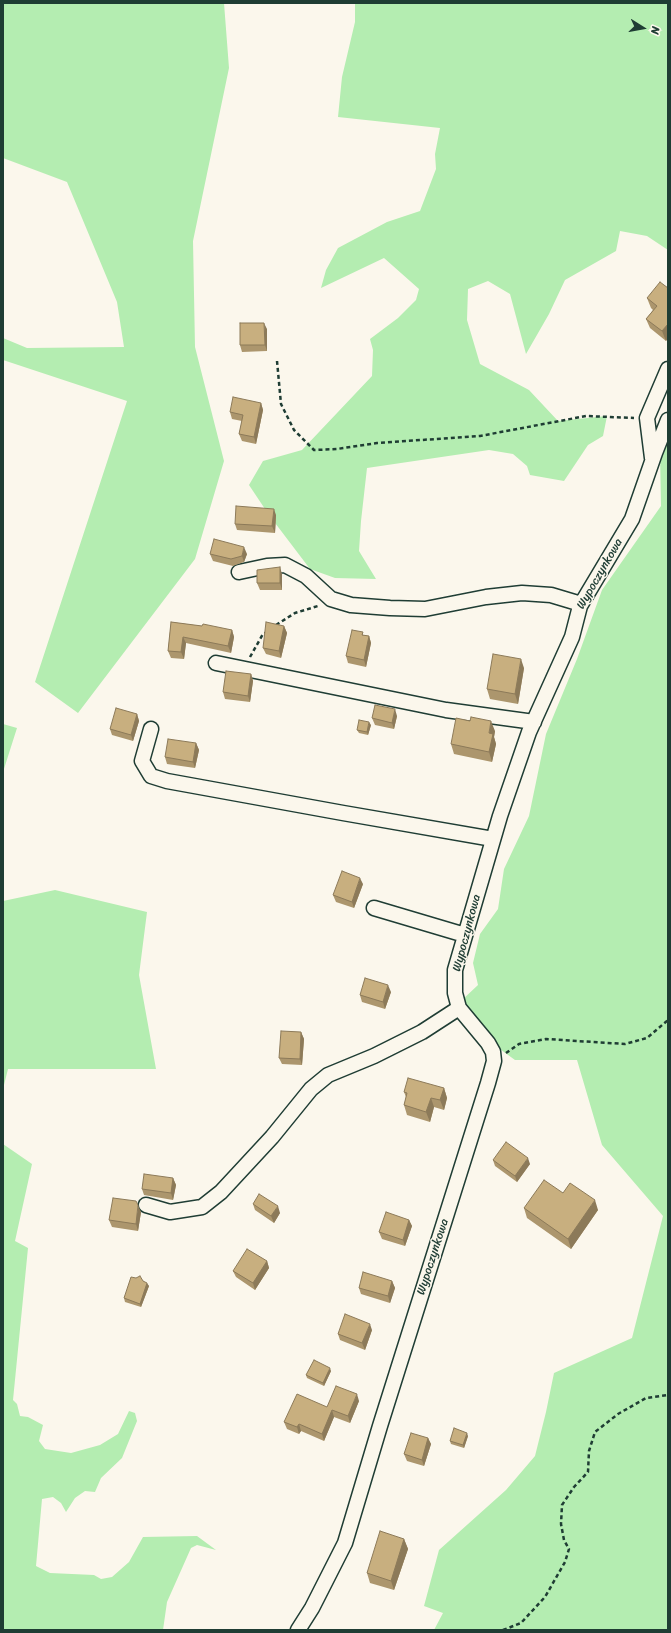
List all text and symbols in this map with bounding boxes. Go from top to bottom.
north arrow [623,8,663,48]
text: N [645,25,665,36]
street label: Wypoczynkowa [574,536,626,612]
street label: Wypoczynkowa [450,893,484,973]
street label: Wypoczynkowa [414,1217,452,1297]

